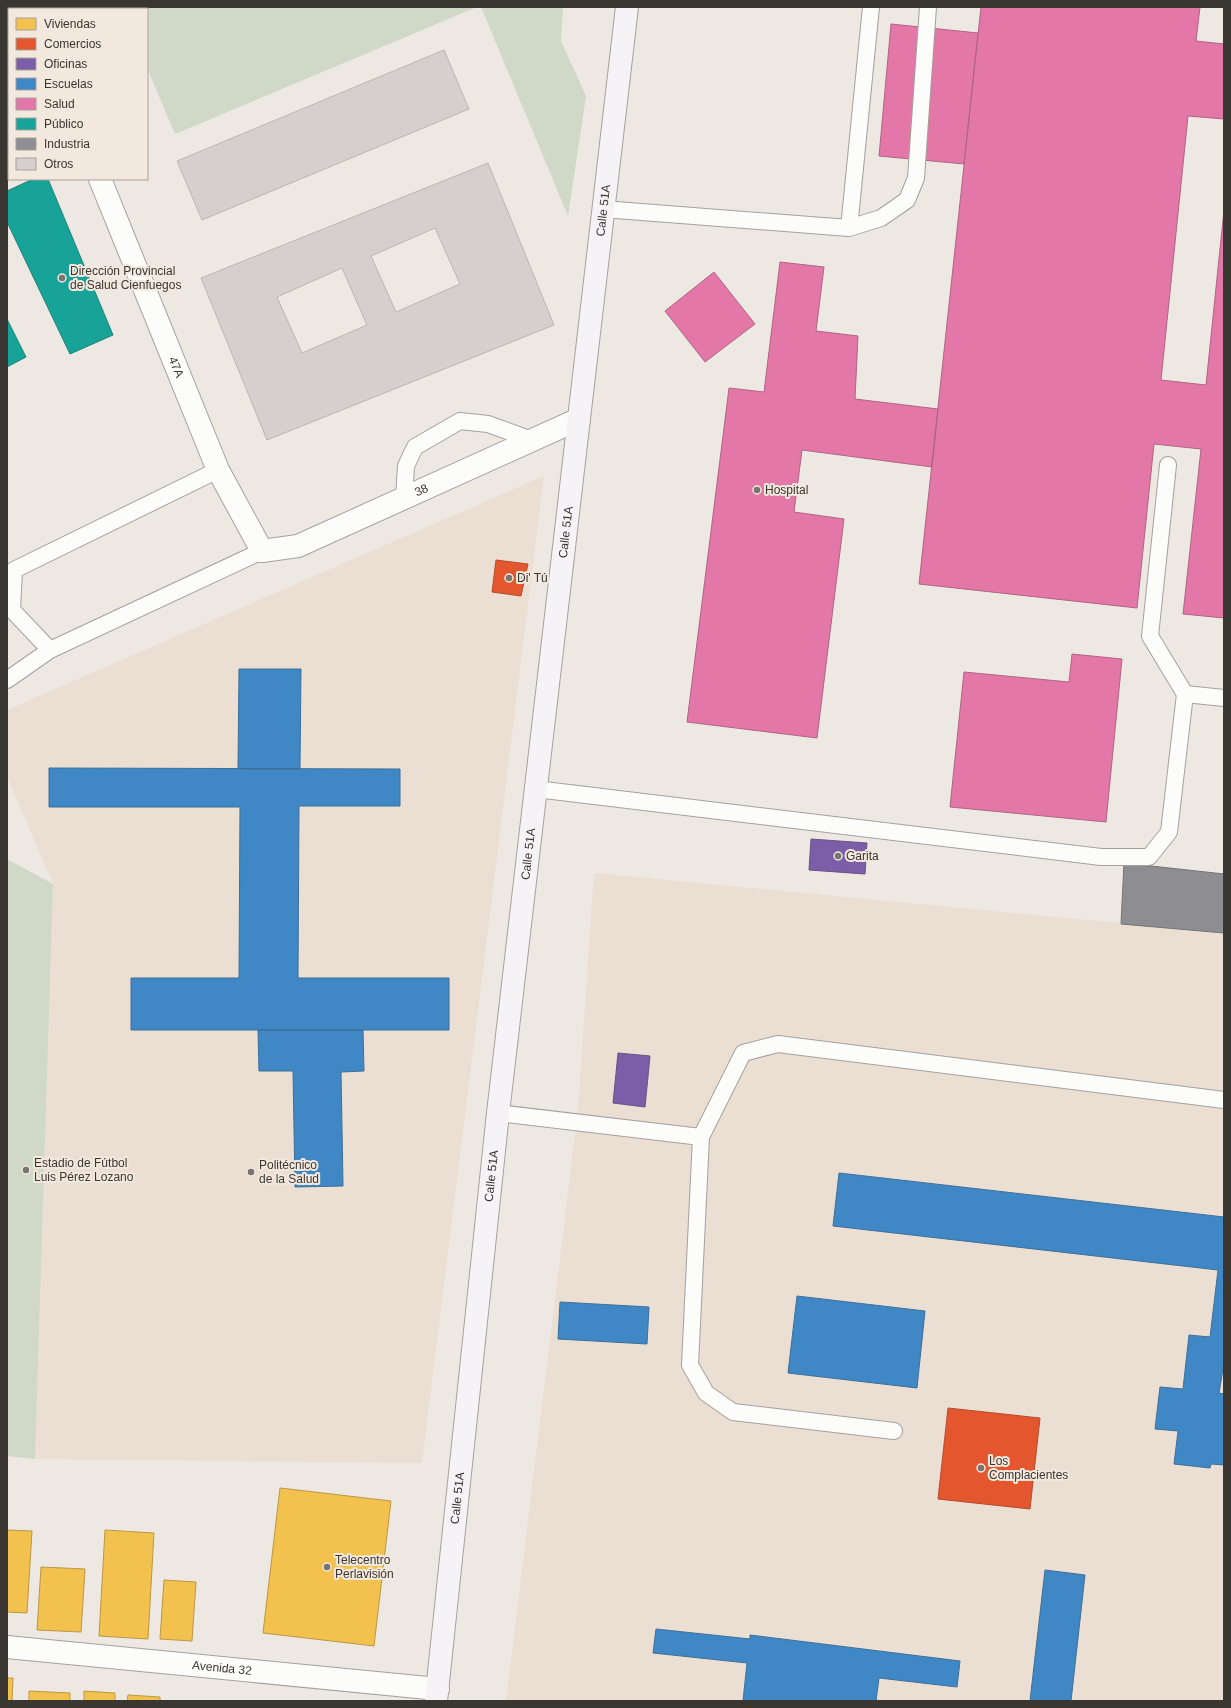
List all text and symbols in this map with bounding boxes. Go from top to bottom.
legend [8,8,148,180]
text: Viviendas [44,17,96,31]
text: Comercios [44,37,101,51]
text: Oficinas [44,57,87,71]
text: Escuelas [44,77,93,91]
text: Salud [44,97,75,111]
text: Público [44,117,84,131]
text: Industria [44,137,90,151]
text: Otros [44,157,73,171]
street label: Calle 51A [593,184,613,237]
place label: Dirección Provincial de Salud Cienfuegos [70,264,181,292]
marker: Dirección Provincial de Salud Cienfuegos [57,273,67,283]
street label: 47A [166,355,187,380]
street label: 38 [412,481,431,499]
place label: Hospital [765,483,808,497]
marker: Hospital [752,485,762,495]
street label: Calle 51A [556,505,576,559]
place label: Di' Tú [517,571,548,585]
marker: Di' Tú [504,573,514,583]
street label: Calle 51A [518,827,538,881]
place label: Garita [846,849,879,863]
marker: Garita [833,851,843,861]
street label: Calle 51A [482,1149,501,1203]
place label: Estadio de Fútbol Luis Pérez Lozano [34,1156,134,1184]
place label: Politécnico de la Salud [259,1158,319,1186]
marker: Estadio de Fútbol Luis Pérez Lozano [21,1165,31,1175]
marker: Politécnico de la Salud [246,1167,256,1177]
place label: Los Complacientes [989,1454,1068,1482]
marker: Los Complacientes [976,1463,986,1473]
street label: Calle 51A [448,1471,467,1525]
place label: Telecentro Perlavisión [335,1553,394,1581]
marker: Telecentro Perlavisión [322,1562,332,1572]
street label: Avenida 32 [191,1658,253,1678]

